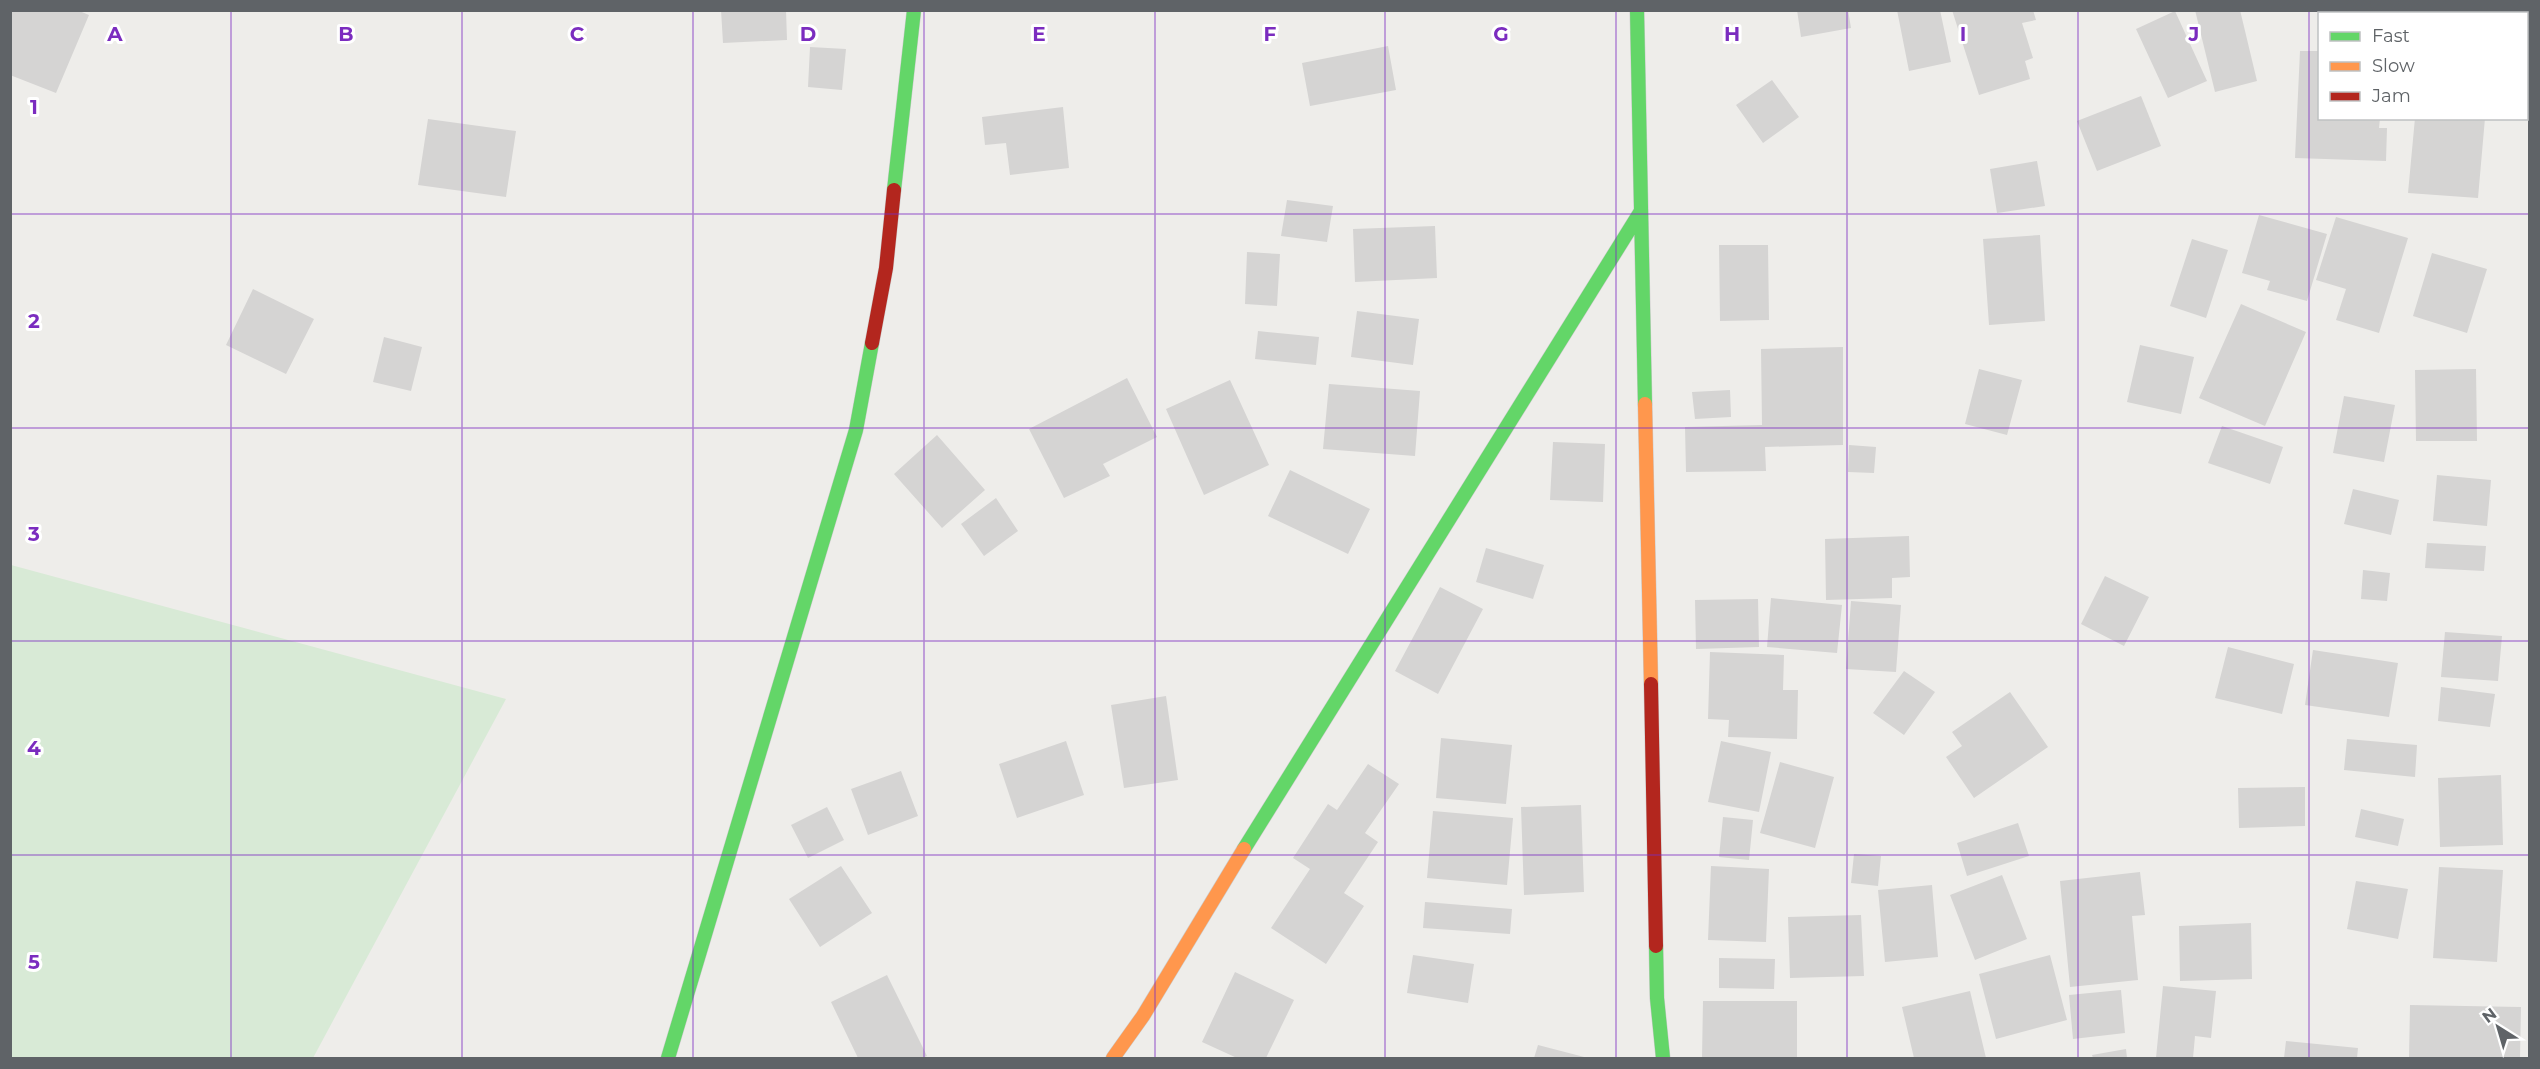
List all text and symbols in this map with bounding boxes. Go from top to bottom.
legend [2318,12,2528,120]
text: A [106,22,123,46]
text: B [338,22,354,46]
text: C [570,22,585,46]
text: D [800,22,816,46]
text: E [1032,22,1046,46]
text: F [1264,22,1277,46]
text: G [1493,22,1509,46]
text: H [1724,22,1740,46]
text: I [1960,22,1966,46]
text: J [2188,22,2199,46]
text: Fast [2372,25,2410,47]
text: Slow [2372,55,2415,77]
text: Jam [2371,85,2411,107]
text: 1 [30,95,38,119]
text: 2 [28,309,40,333]
text: 3 [27,522,40,546]
text: 4 [27,736,41,760]
text: 5 [28,950,40,974]
north arrow [2468,997,2528,1057]
text: N [2478,1004,2500,1027]

